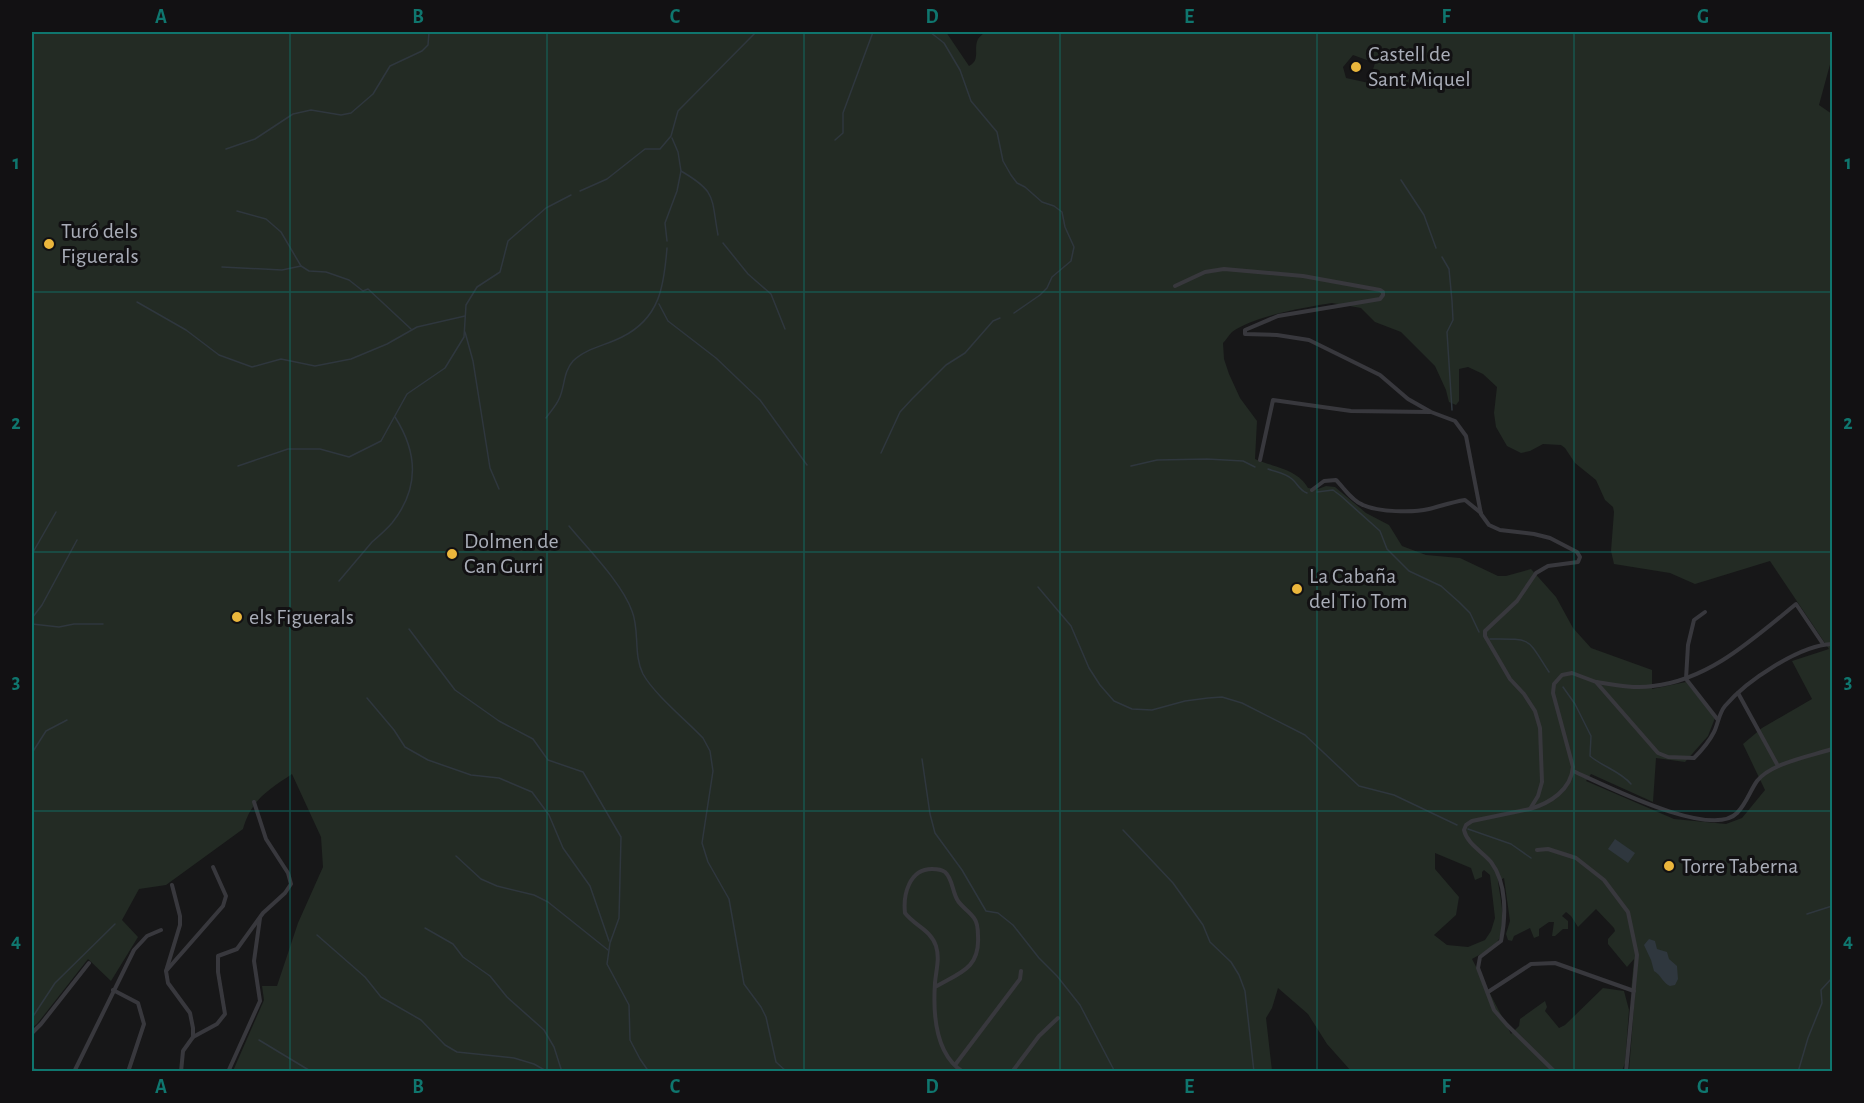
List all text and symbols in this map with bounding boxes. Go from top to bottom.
text: A [155,7,167,27]
text: B [412,7,424,27]
text: C [670,7,681,27]
text: D [925,7,939,27]
text: E [1184,7,1194,27]
text: F [1441,7,1451,27]
text: G [1697,7,1709,27]
place label: Castell de Sant Miquel [1368,43,1471,90]
marker: Castell de Sant Miquel [1349,60,1363,74]
text: 1 [12,153,20,173]
text: 1 [1844,153,1852,173]
place label: Turó dels Figuerals [61,220,139,267]
marker: Turó dels Figuerals [42,237,56,251]
text: 2 [11,413,21,433]
text: 2 [1843,413,1853,433]
place label: Dolmen de Can Gurri [464,530,559,577]
marker: Dolmen de Can Gurri [445,547,459,561]
place label: La Cabaña del Tio Tom [1309,565,1408,612]
marker: La Cabaña del Tio Tom [1290,582,1304,596]
place label: els Figuerals [249,606,354,628]
marker: els Figuerals [230,610,244,624]
text: 3 [12,672,20,692]
text: 3 [1844,672,1852,692]
place label: Torre Taberna [1681,855,1798,877]
marker: Torre Taberna [1662,859,1676,873]
text: 4 [11,931,21,951]
text: 4 [1843,931,1853,951]
text: A [155,1077,167,1097]
text: B [412,1077,424,1097]
text: C [670,1077,681,1097]
text: D [925,1077,939,1097]
text: E [1184,1077,1194,1097]
text: F [1441,1077,1451,1097]
text: G [1697,1077,1709,1097]

